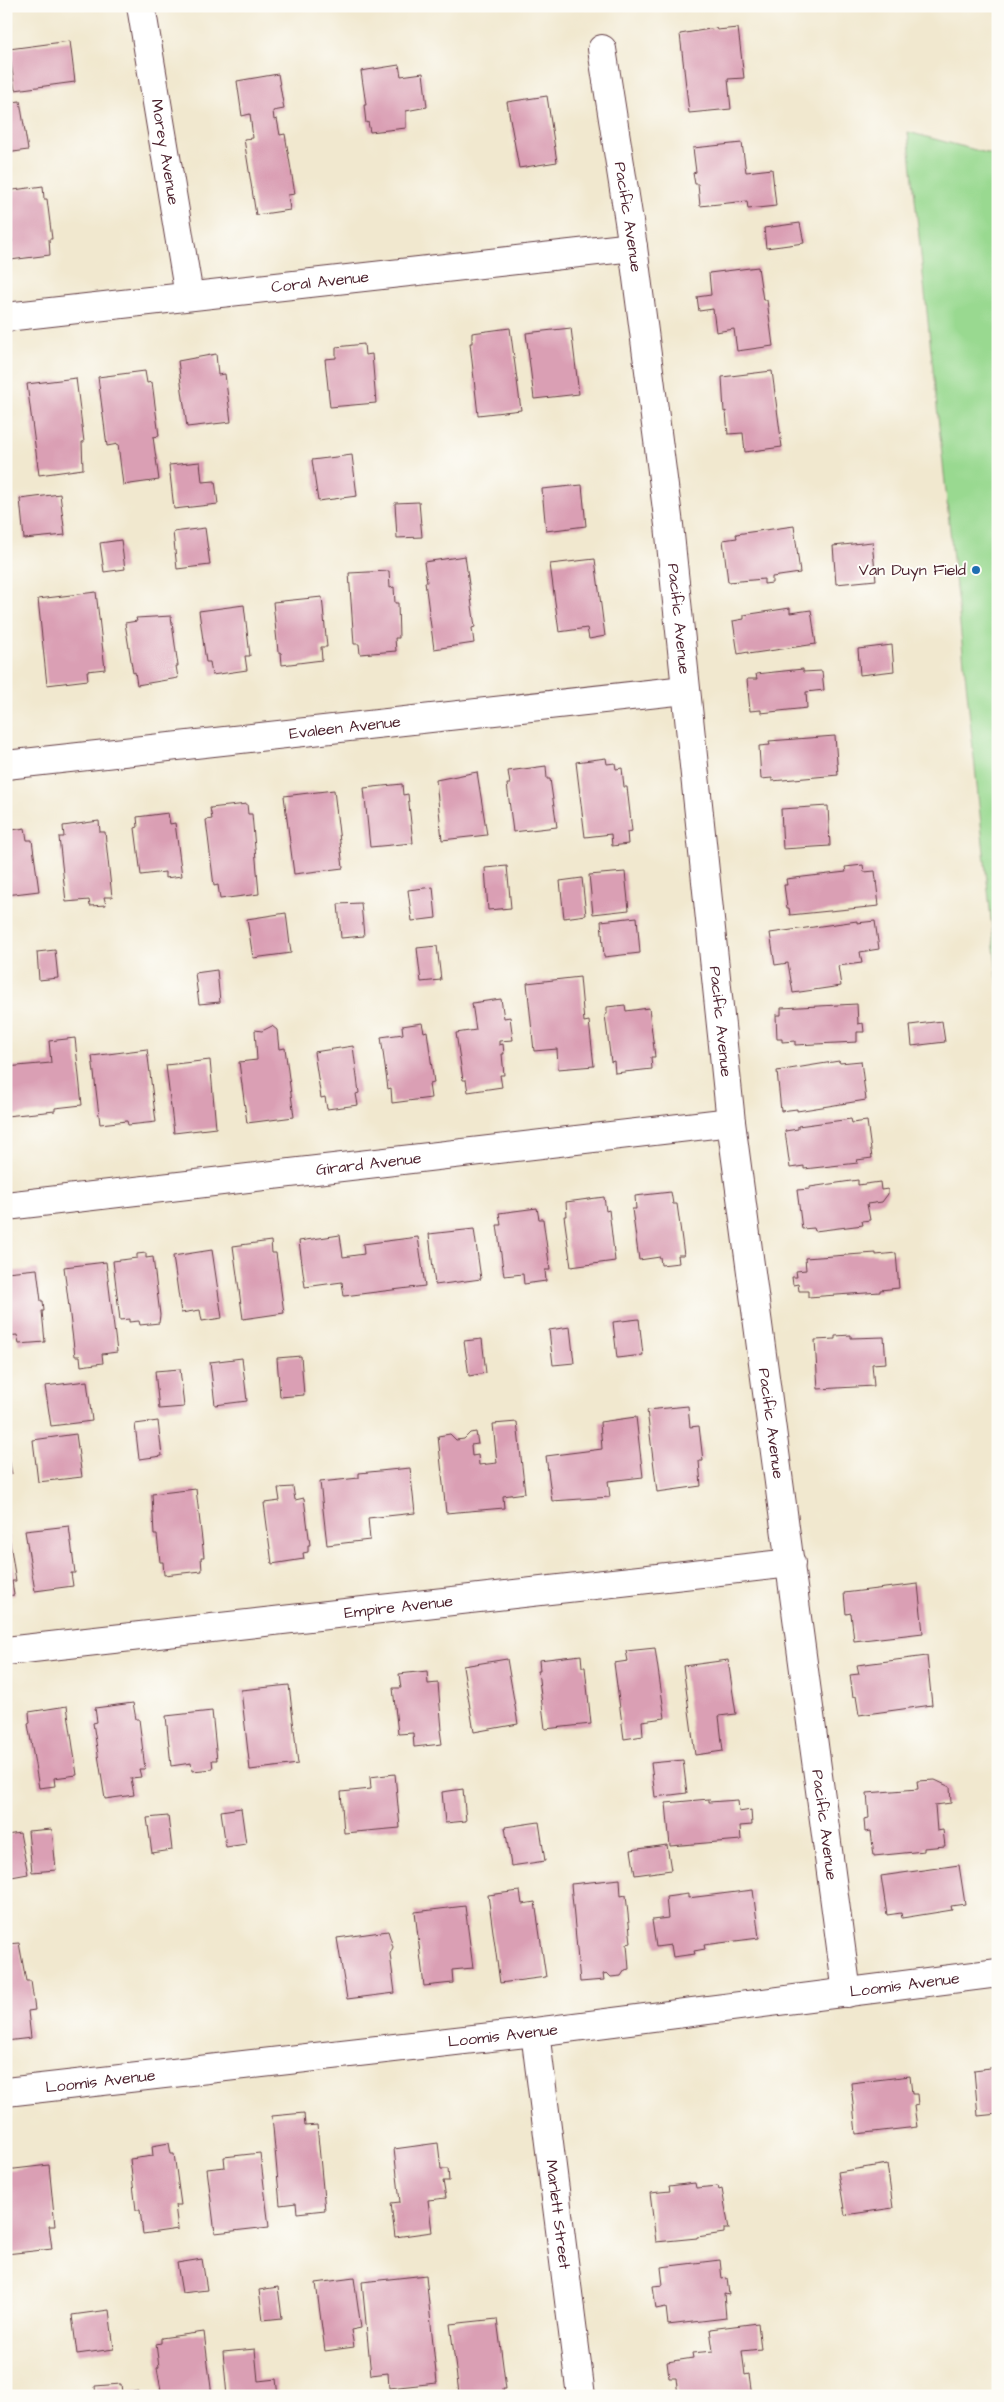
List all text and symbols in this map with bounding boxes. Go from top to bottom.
street label: Morey Avenue [146,97,185,207]
street label: Pacific Avenue [609,160,647,274]
street label: Coral Avenue [270,266,370,298]
place label: Van Duyn Field [859,559,966,582]
street label: Pacific Avenue [662,562,695,676]
marker: Van Duyn Field [970,564,982,576]
street label: Evaleen Avenue [288,710,402,745]
street label: Pacific Avenue [704,965,737,1078]
street label: Girard Avenue [315,1147,423,1181]
street label: Pacific Avenue [753,1367,789,1480]
street label: Empire Avenue [343,1590,454,1624]
street label: Pacific Avenue [806,1768,843,1882]
street label: Loomis Avenue [848,1967,961,2003]
street label: Loomis Avenue [447,2018,559,2053]
street label: Loomis Avenue [44,2064,157,2098]
street label: Marlett Street [540,2159,576,2271]

